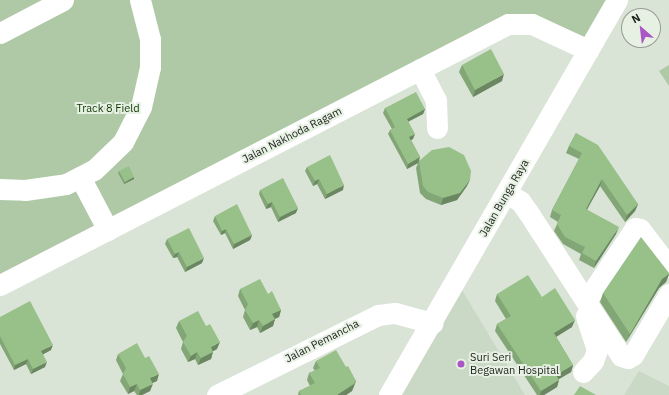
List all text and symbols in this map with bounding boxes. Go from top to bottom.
north arrow [621,8,661,48]
text: N [629,10,643,26]
park label: Track 8 Field [76,101,140,115]
street label: Jalan Nakhoda Ragam [240,104,344,166]
street label: Jalan Bunga Raya [477,157,531,239]
street label: Jalan Pemancha [283,317,361,365]
place label: Suri Seri Begawan Hospital [470,351,559,377]
marker: Suri Seri Begawan Hospital [455,358,467,370]

